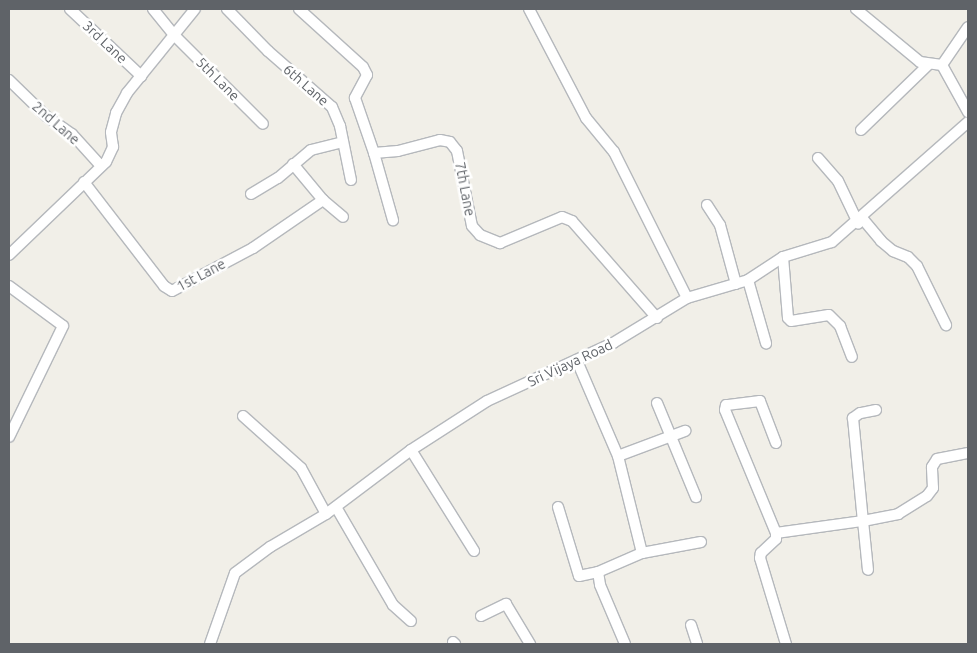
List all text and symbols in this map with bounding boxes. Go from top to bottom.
street label: 3rd Lane [79,17,131,67]
street label: 5th Lane [193,54,243,104]
street label: 6th Lane [280,61,332,109]
street label: 2nd Lane [29,98,83,148]
street label: 7th Lane [452,161,478,217]
street label: 1st Lane [174,255,228,295]
street label: Sri Vijaya Road [525,336,615,390]

